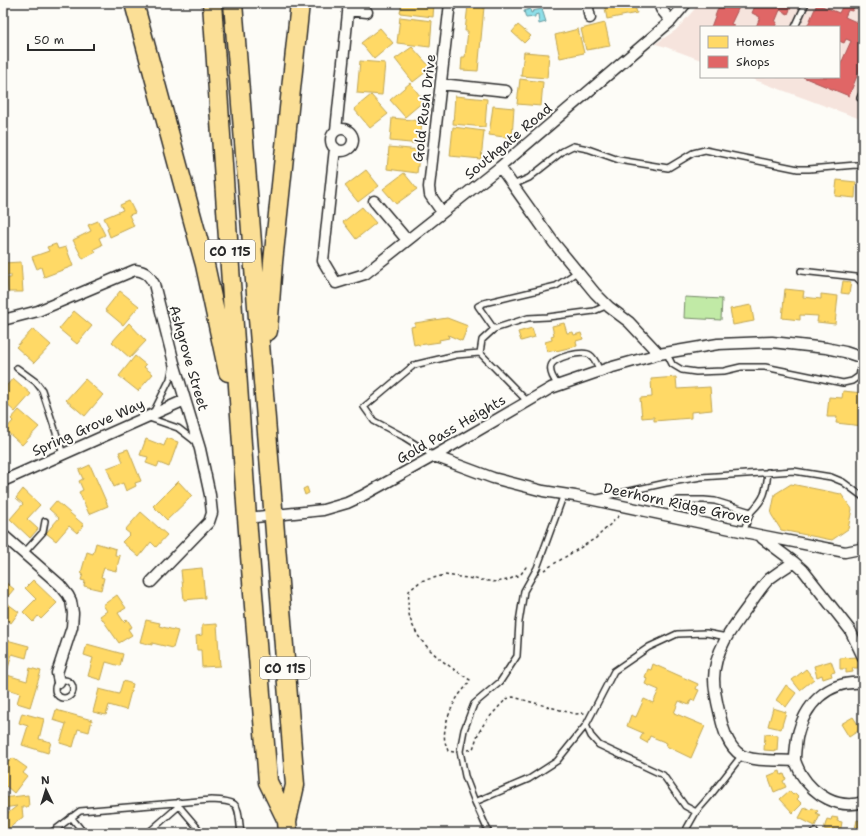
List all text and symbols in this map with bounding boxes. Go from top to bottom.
scale bar [28,26,94,52]
legend [700,26,840,78]
text: 50 m [34,32,64,48]
text: Homes [736,34,775,50]
street label: Gold Rush Drive [408,53,440,163]
text: Shops [736,54,770,70]
street label: Southgate Road [460,99,556,183]
road number: CO 115 [205,240,255,262]
street label: Ashgrove Street [165,303,213,413]
street label: Gold Pass Heights [393,390,509,468]
street label: Spring Grove Way [29,394,147,460]
street label: Deerhorn Ridge Grove [602,479,752,527]
road number: CO 115 [260,657,310,679]
north arrow [26,770,66,810]
text: N [40,773,50,788]

